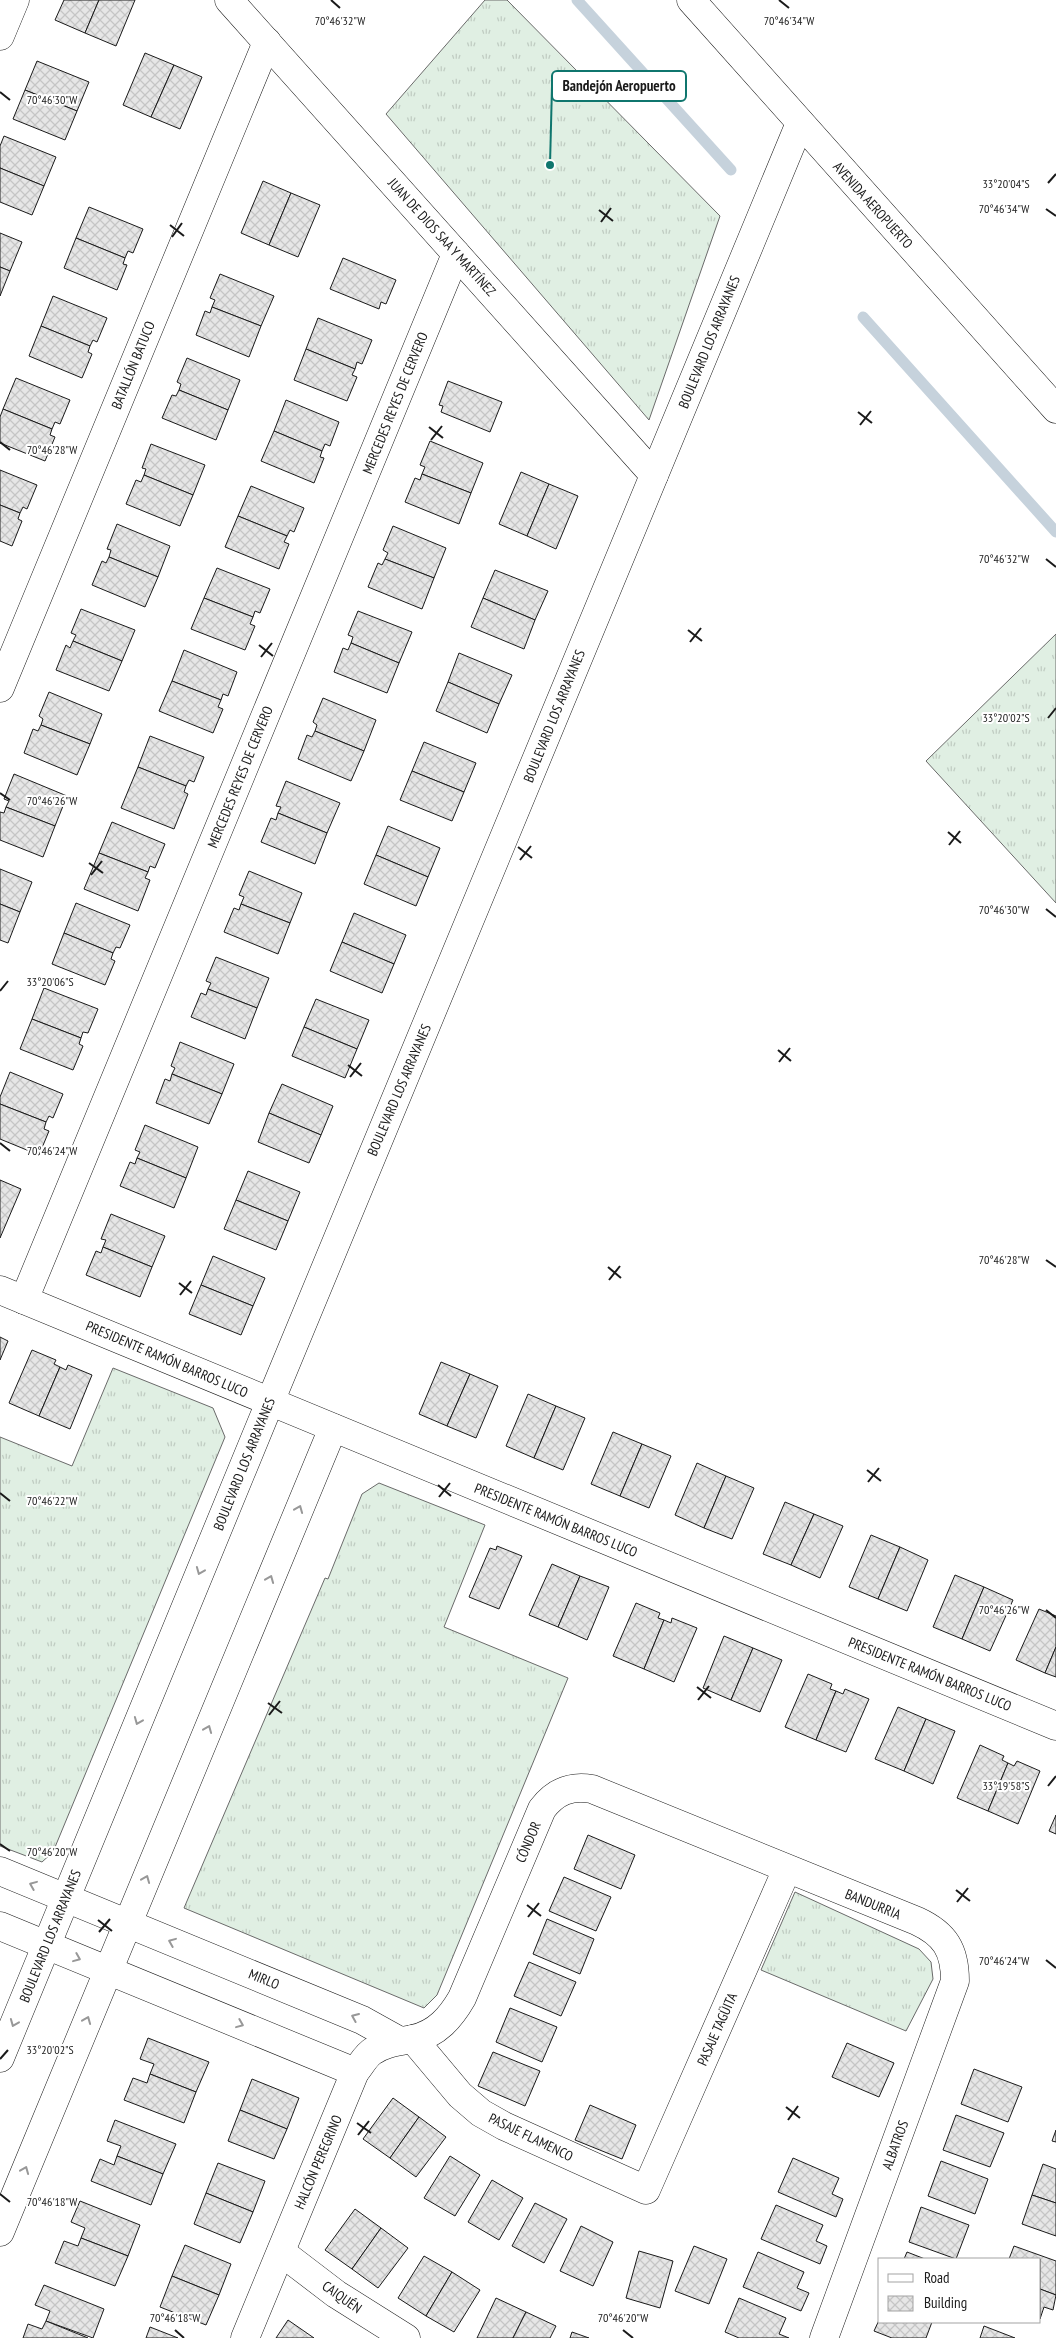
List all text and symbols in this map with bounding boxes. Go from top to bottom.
text: 70°46'32"W [315,13,365,28]
text: 70°46'34"W [764,13,814,28]
callout: Bandejón Aeropuerto [552,71,686,101]
text: Bandejón Aeropuerto [562,76,676,95]
text: 70°46'30"W [27,92,77,107]
street label: AVENIDA AEROPUERTO [829,158,917,252]
street label: JUAN DE DIOS SAA Y MARTÍNEZ [384,174,500,300]
text: 33°20'04"S [982,176,1030,191]
text: 70°46'34"W [979,201,1029,216]
street label: BOULEVARD LOS ARRAYANES [674,273,744,411]
street label: BATALLÓN BATUCO [107,318,159,412]
street label: MERCEDES REYES DE CERVERO [358,329,432,477]
text: 70°46'28"W [27,442,77,457]
text: 70°46'32"W [979,551,1029,566]
street label: BOULEVARD LOS ARRAYANES [519,647,589,785]
street label: MERCEDES REYES DE CERVERO [203,703,277,851]
text: 33°20'02"S [982,710,1030,725]
text: 70°46'26"W [27,793,77,808]
text: 70°46'30"W [979,902,1029,917]
text: 33°20'06"S [26,974,74,989]
street label: BOULEVARD LOS ARRAYANES [363,1021,435,1159]
text: 70°46'24"W [27,1143,77,1158]
text: 70°46'28"W [979,1252,1029,1267]
street label: PRESIDENTE RAMÓN BARROS LUCO [83,1317,251,1401]
street label: BOULEVARD LOS ARRAYANES [209,1395,279,1533]
street label: PRESIDENTE RAMÓN BARROS LUCO [472,1479,640,1561]
text: 70°46'22"W [27,1493,77,1508]
one-way arrow [293,1505,303,1514]
one-way arrow [196,1566,206,1575]
one-way arrow [265,1575,275,1583]
text: 70°46'26"W [979,1602,1029,1617]
street label: PRESIDENTE RAMÓN BARROS LUCO [846,1633,1014,1715]
one-way arrow [134,1716,144,1725]
one-way arrow [202,1725,213,1734]
text: 33°19'58"S [982,1778,1030,1793]
street label: CÓNDOR [511,1818,545,1865]
text: 70°46'20"W [27,1844,77,1859]
street label: BOULEVARD LOS ARRAYANES [15,1867,85,2005]
one-way arrow [140,1875,151,1884]
one-way arrow [29,1880,38,1891]
street label: BANDURRIA [842,1885,904,1923]
one-way arrow [168,1938,177,1948]
one-way arrow [72,1952,81,1962]
text: 70°46'24"W [979,1953,1029,1968]
street label: MIRLO [246,1965,282,1993]
street label: PASAJE TAGÜITA [693,1989,741,2068]
one-way arrow [351,2012,360,2023]
one-way arrow [81,2016,91,2025]
one-way arrow [10,2018,21,2027]
one-way arrow [235,2018,244,2029]
text: 33°20'02"S [26,2042,74,2057]
street label: PASAJE FLAMENCO [486,2109,576,2165]
street label: HALCÓN PEREGRINO [290,2112,346,2212]
street label: ALBATROS [878,2118,912,2172]
one-way arrow [19,2166,29,2175]
text: 70°46'18"W [27,2194,77,2209]
legend [878,2258,1041,2323]
text: Road [924,2268,950,2287]
street label: CAIQUÉN [319,2277,365,2317]
text: Building [924,2293,967,2312]
text: 70°46'18"W [150,2310,200,2325]
text: 70°46'20"W [598,2310,648,2325]

